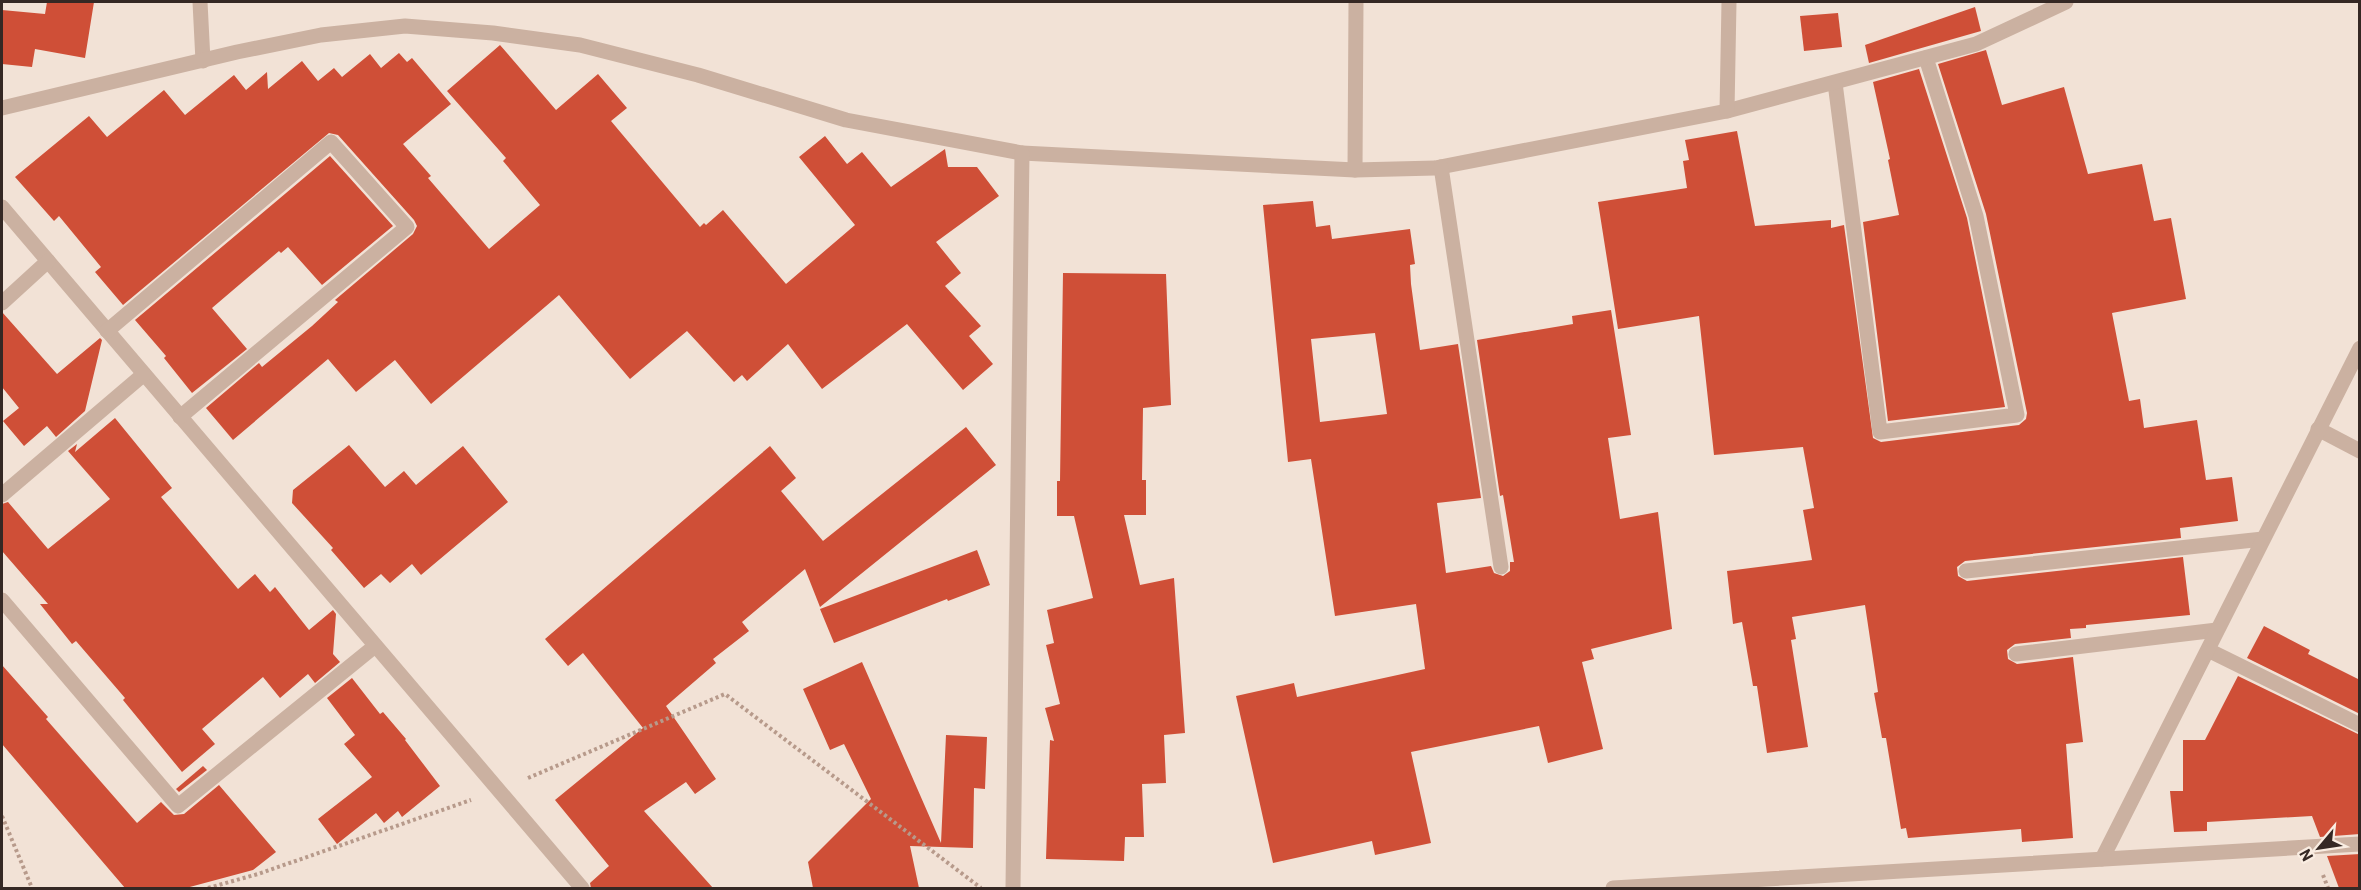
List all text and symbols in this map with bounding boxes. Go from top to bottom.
north arrow [2289,818,2349,878]
text: N [2295,846,2316,865]

